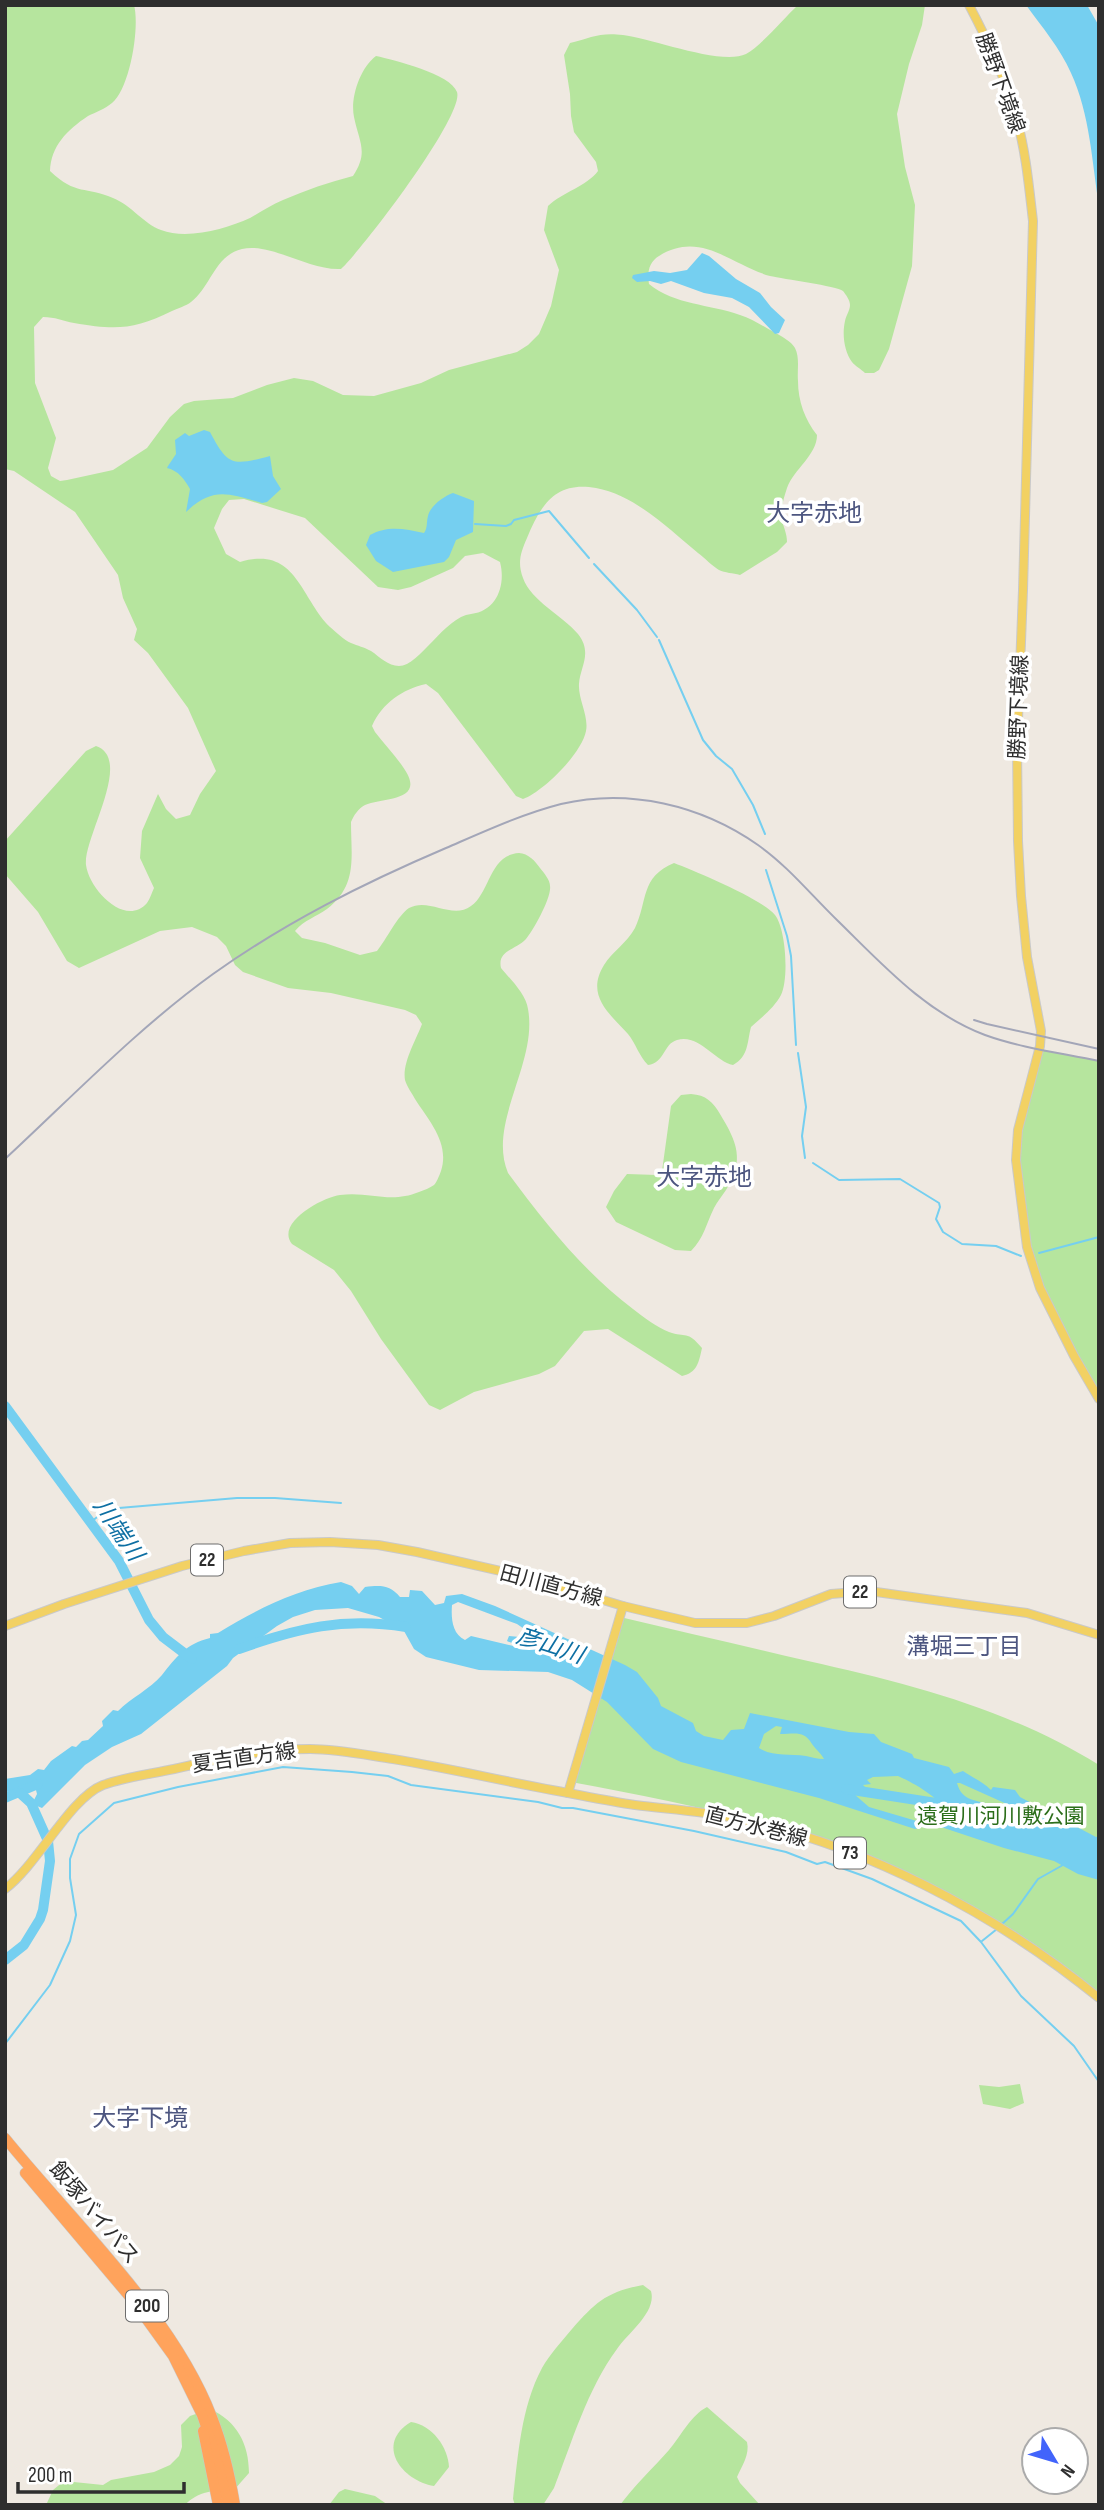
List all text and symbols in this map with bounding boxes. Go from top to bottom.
street label: 勝野下境線 [970,29,1030,137]
district label: 大字赤地 [766,499,862,528]
street label: 勝野下境線 [1005,654,1033,760]
district label: 大字赤地 [656,1163,752,1192]
water label: 川端川 [87,1494,151,1569]
road number: 22 [191,1544,223,1576]
street label: 田川直方線 [497,1560,605,1612]
road number: 22 [844,1576,876,1608]
water label: 彦山川 [513,1622,590,1671]
district label: 溝堀三丁目 [907,1633,1022,1661]
street label: 夏吉直方線 [190,1738,298,1778]
street label: 直方水巻線 [702,1802,810,1852]
park label: 遠賀川河川敷公園 [917,1804,1085,1829]
road number: 73 [834,1838,866,1868]
district label: 大字下境 [92,2104,188,2133]
street label: 飯塚バイパス [44,2157,144,2269]
road number: 200 [126,2290,168,2322]
north arrow [1020,2426,1090,2496]
scale bar [18,2450,184,2494]
text: N [1055,2459,1079,2482]
text: 200 m [28,2463,72,2488]

